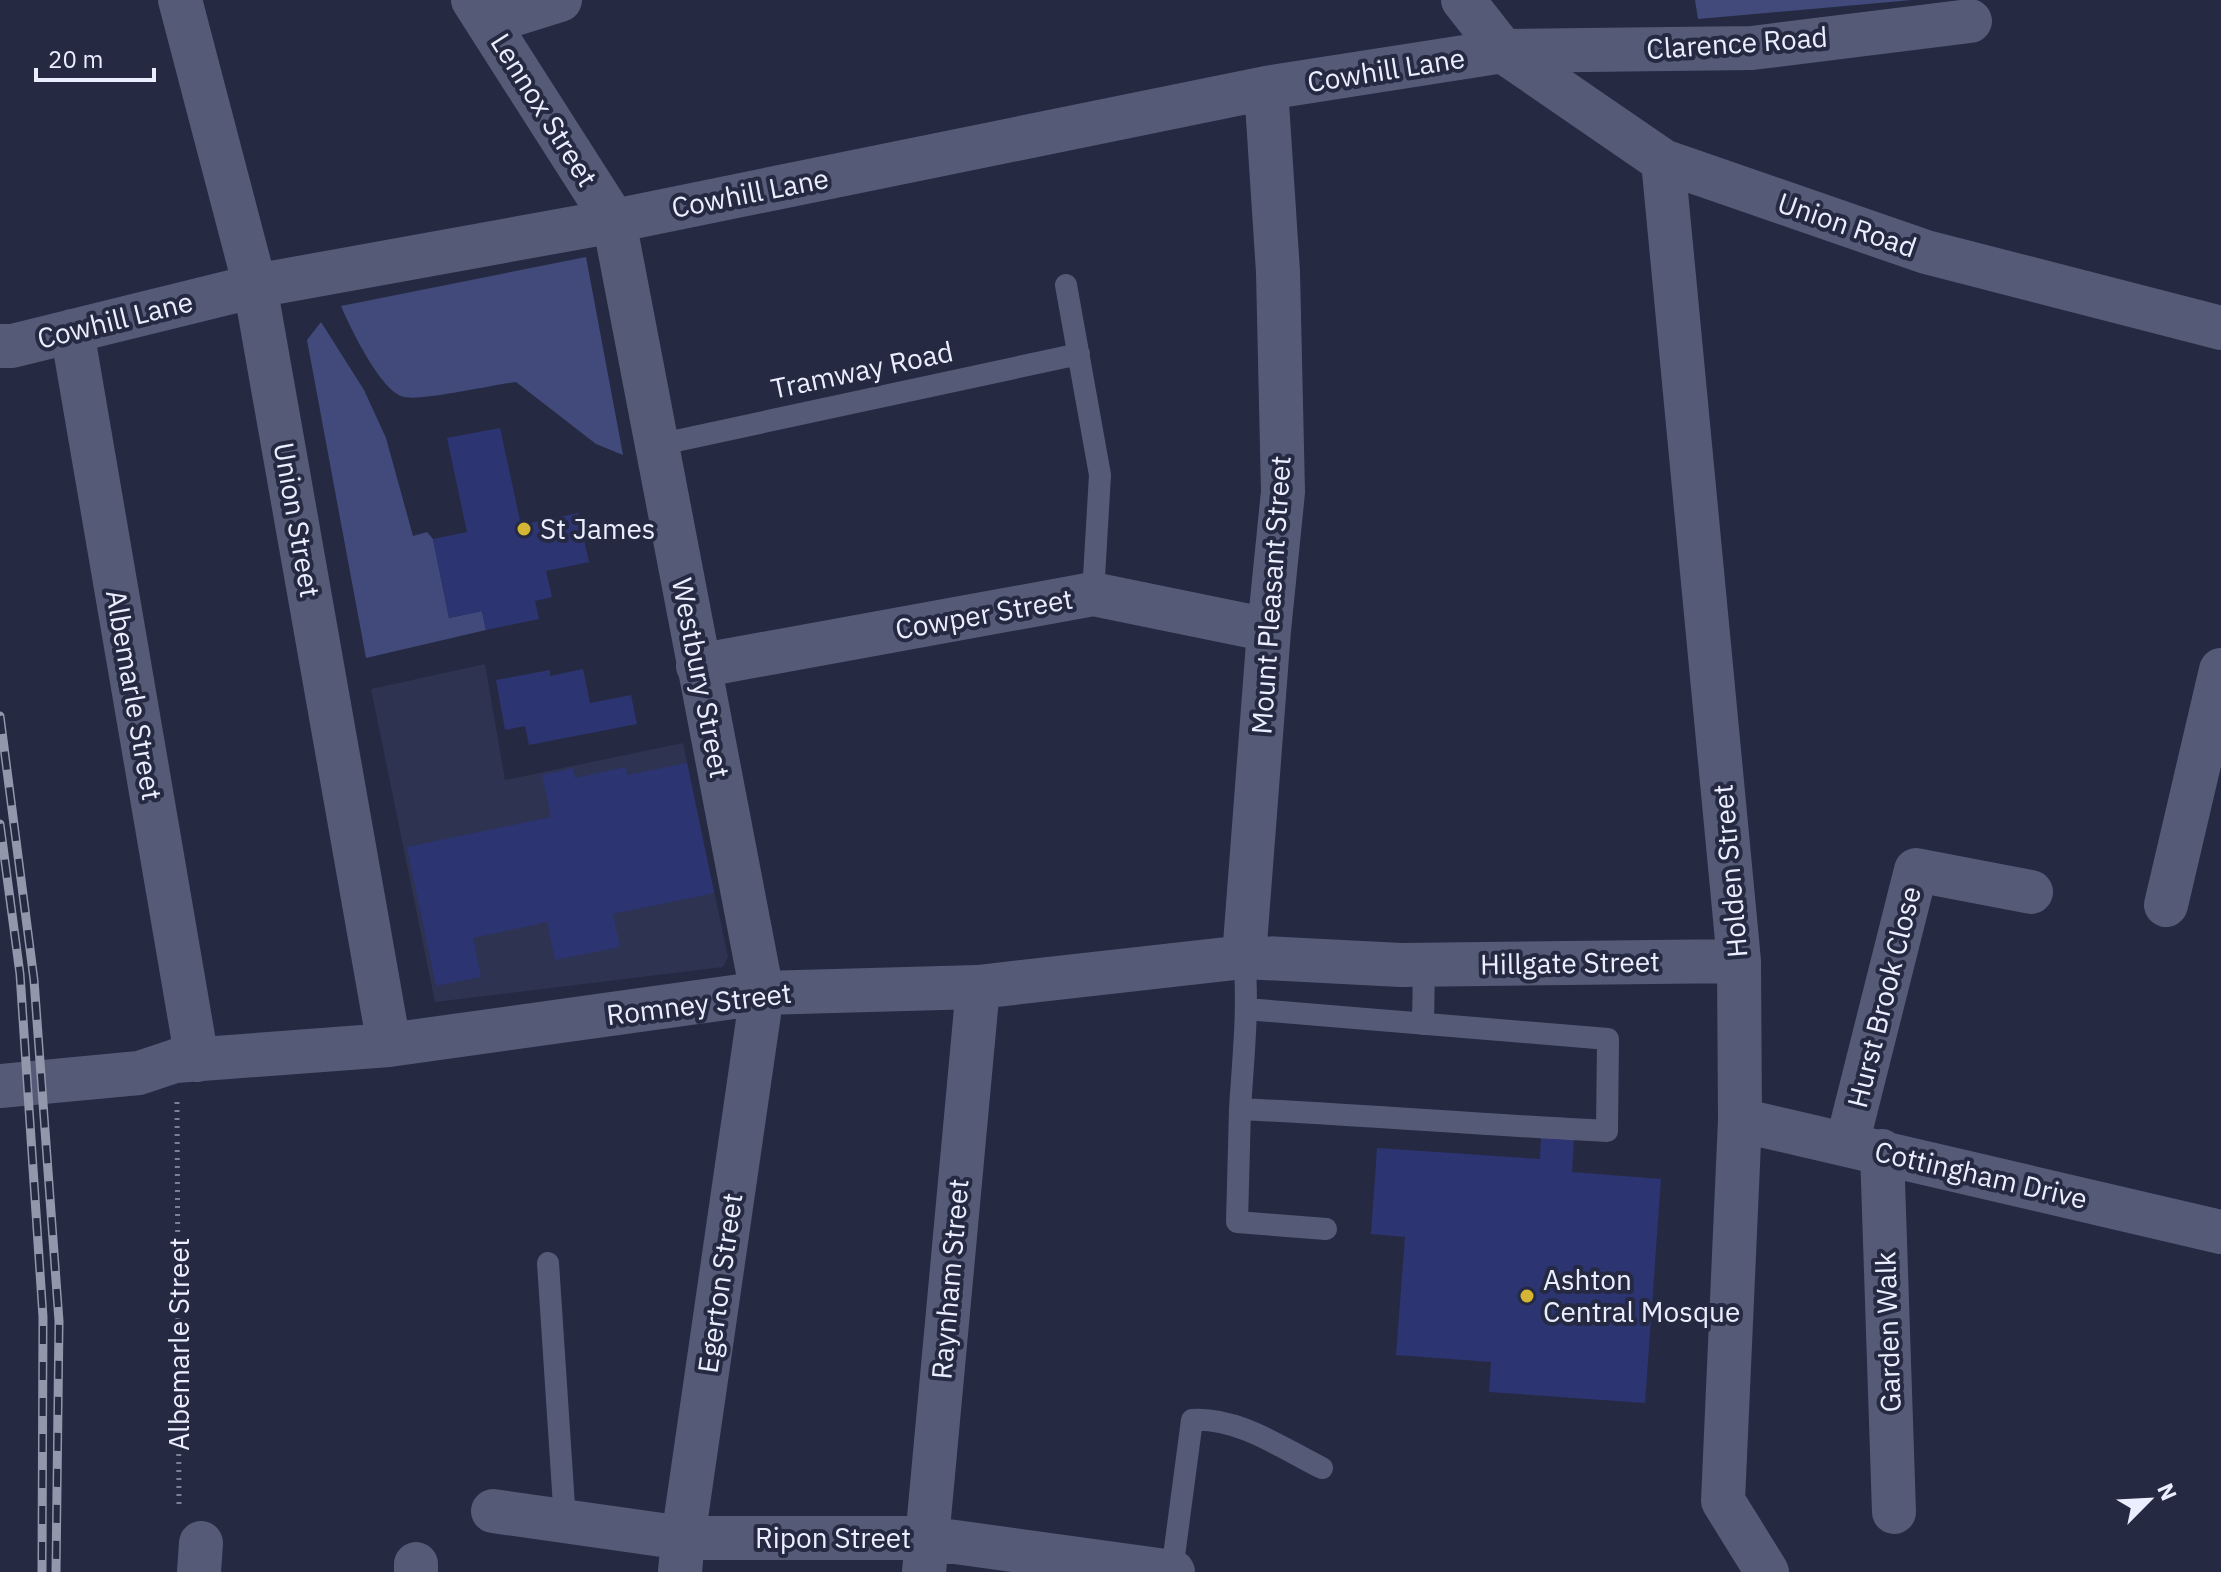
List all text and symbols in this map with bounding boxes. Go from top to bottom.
street label: Clarence Road [1645,18,1829,67]
street label: Lennox Street [483,26,606,193]
scale bar [36,32,154,82]
street label: Cowhill Lane [1304,39,1467,100]
text: 20 m [48,43,103,75]
street label: Cowhill Lane [668,159,832,226]
street label: Union Road [1773,184,1921,266]
street label: Cowhill Lane [33,282,197,357]
street label: Tramway Road [767,332,956,407]
street label: Union Street [266,439,329,600]
street label: Mount Pleasant Street [1242,454,1299,736]
place label: St James [540,510,655,547]
marker: St James [515,520,533,538]
street label: Westbury Street [664,575,739,781]
street label: Cowper Street [892,580,1076,647]
street label: Albemarle Street [98,587,171,803]
street label: Holden Street [1703,783,1756,959]
street label: Hurst Brook Close [1838,882,1929,1111]
street label: Hillgate Street [1480,942,1660,983]
street label: Romney Street [604,974,794,1033]
street label: Cottingham Drive [1871,1132,2091,1217]
street label: Raynham Street [922,1177,977,1381]
street label: Egerton Street [689,1191,750,1375]
street label: Albemarle Street [160,1237,197,1451]
street label: Garden Walk [1866,1251,1909,1413]
place label: Ashton Central Mosque [1543,1261,1740,1330]
marker: Ashton Central Mosque [1518,1287,1536,1305]
north arrow [2109,1460,2189,1540]
text: N [2151,1478,2184,1505]
street label: Ripon Street [755,1519,911,1556]

